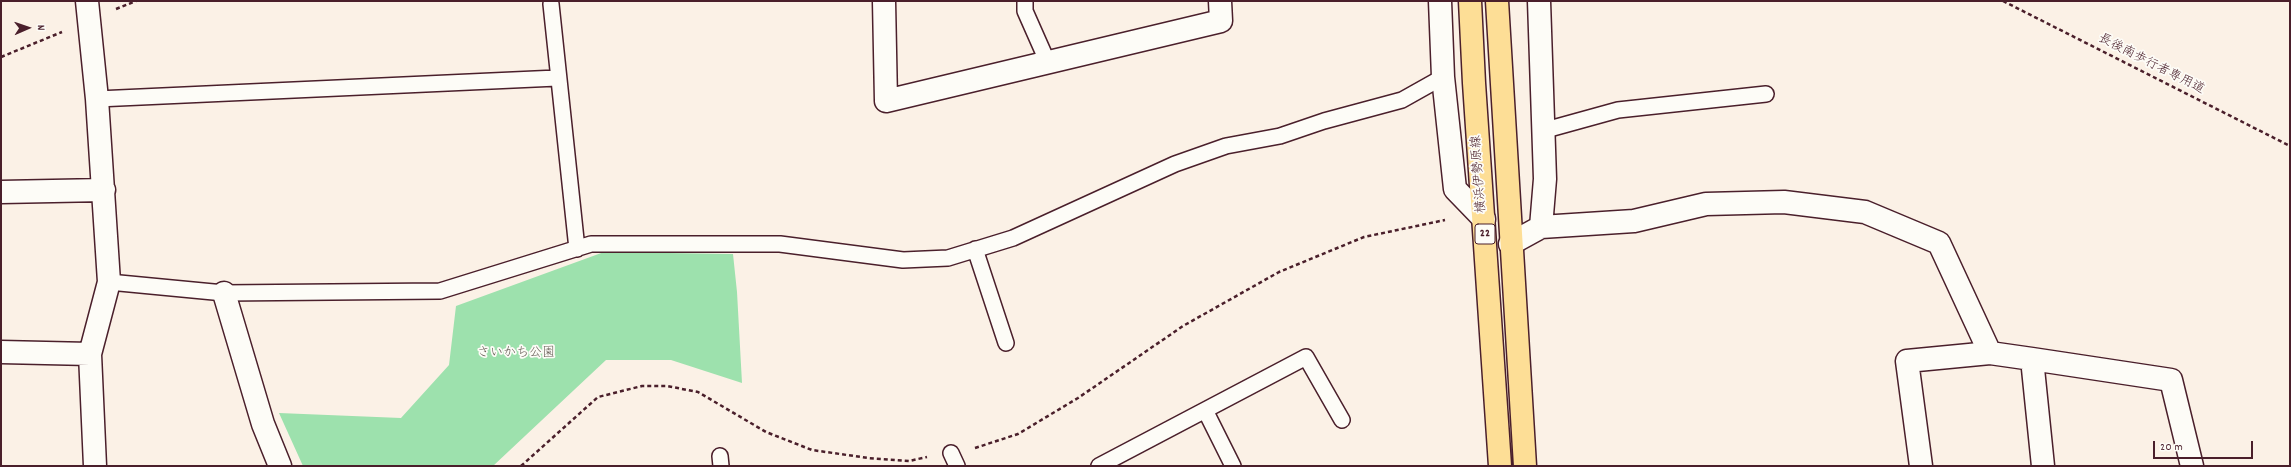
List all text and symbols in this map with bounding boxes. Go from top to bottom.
north arrow [8,8,48,48]
text: N [32,25,48,31]
street label: 長後南歩行者専用道 [2095,31,2207,99]
street label: 横浜伊勢原線 [1469,135,1491,213]
road number: 22 [1475,224,1495,244]
park label: さいかち公園 [477,346,555,362]
scale bar [2155,433,2255,459]
text: 20 m [2160,439,2183,456]

